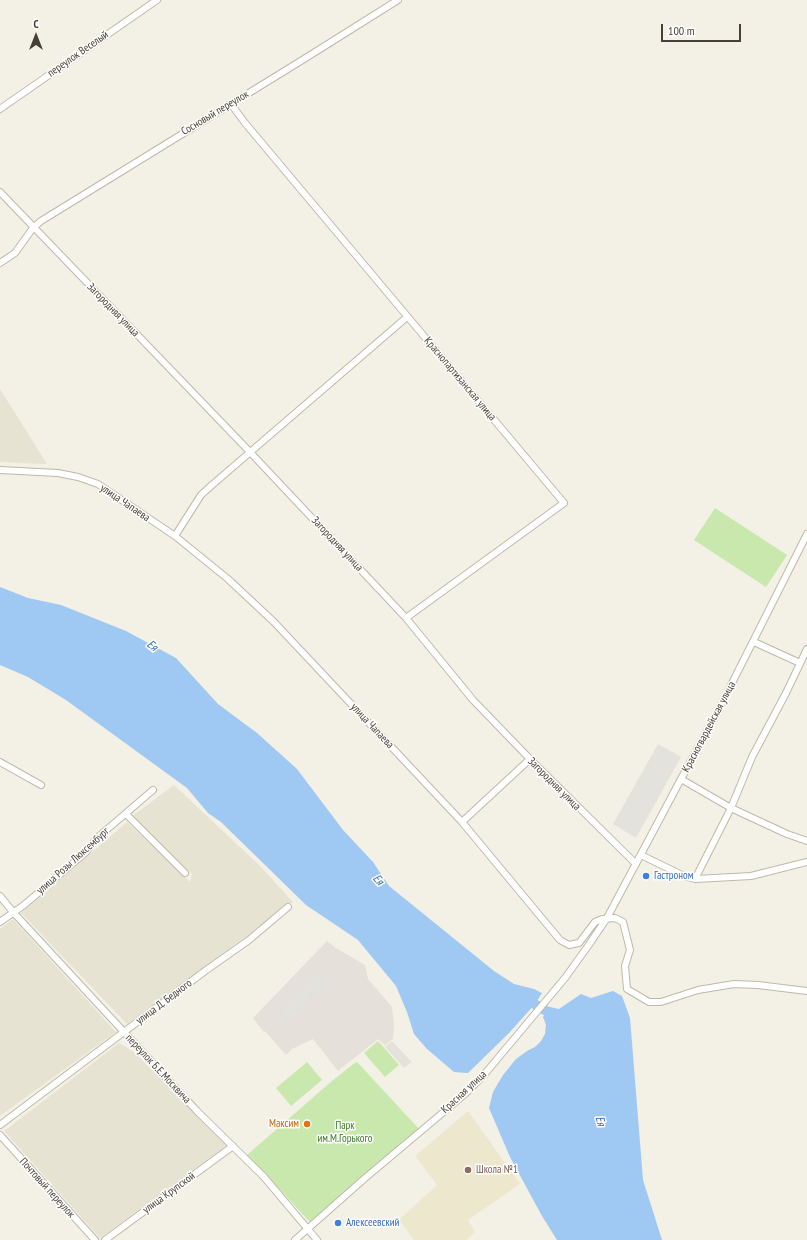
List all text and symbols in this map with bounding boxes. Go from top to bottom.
north arrow [16,16,56,56]
scale bar [663,16,743,42]
text: С [33,17,39,31]
text: 100 m [668,23,695,38]
street label: переулок Веселый [45,28,111,80]
street label: Сосновый переулок [179,88,251,138]
street label: Загородняя улица [84,280,142,340]
street label: Краснопартизанская улица [421,335,499,423]
street label: улица Чапаева [98,482,152,524]
street label: Загородняя улица [308,514,366,574]
water label: Ея [144,637,160,655]
street label: Красногвардейская улица [679,679,739,775]
street label: улица Чапаева [348,701,396,751]
street label: Загородняя улица [525,755,583,813]
street label: улица Розы Люксембург [34,825,112,897]
place label: Гастроном [654,869,693,883]
marker: Гастроном [641,871,651,881]
water label: Ея [369,872,387,888]
street label: улица Д. Бедного [133,977,195,1027]
street label: переулок Б.Е.Москвича [123,1032,193,1106]
street label: Красная улица [439,1068,489,1116]
water label: Ея [592,1114,608,1128]
place label: Максим [269,1117,299,1131]
marker: Максим [302,1119,312,1129]
park label: Парк им.М.Горького [318,1119,372,1145]
street label: Почтовый переулок [17,1155,77,1221]
place label: Школа №1 [476,1163,518,1177]
marker: Школа №1 [463,1165,473,1175]
street label: улица Крупской [140,1170,198,1216]
place label: Алексеевский [346,1216,399,1230]
marker: Алексеевский [333,1218,343,1228]

